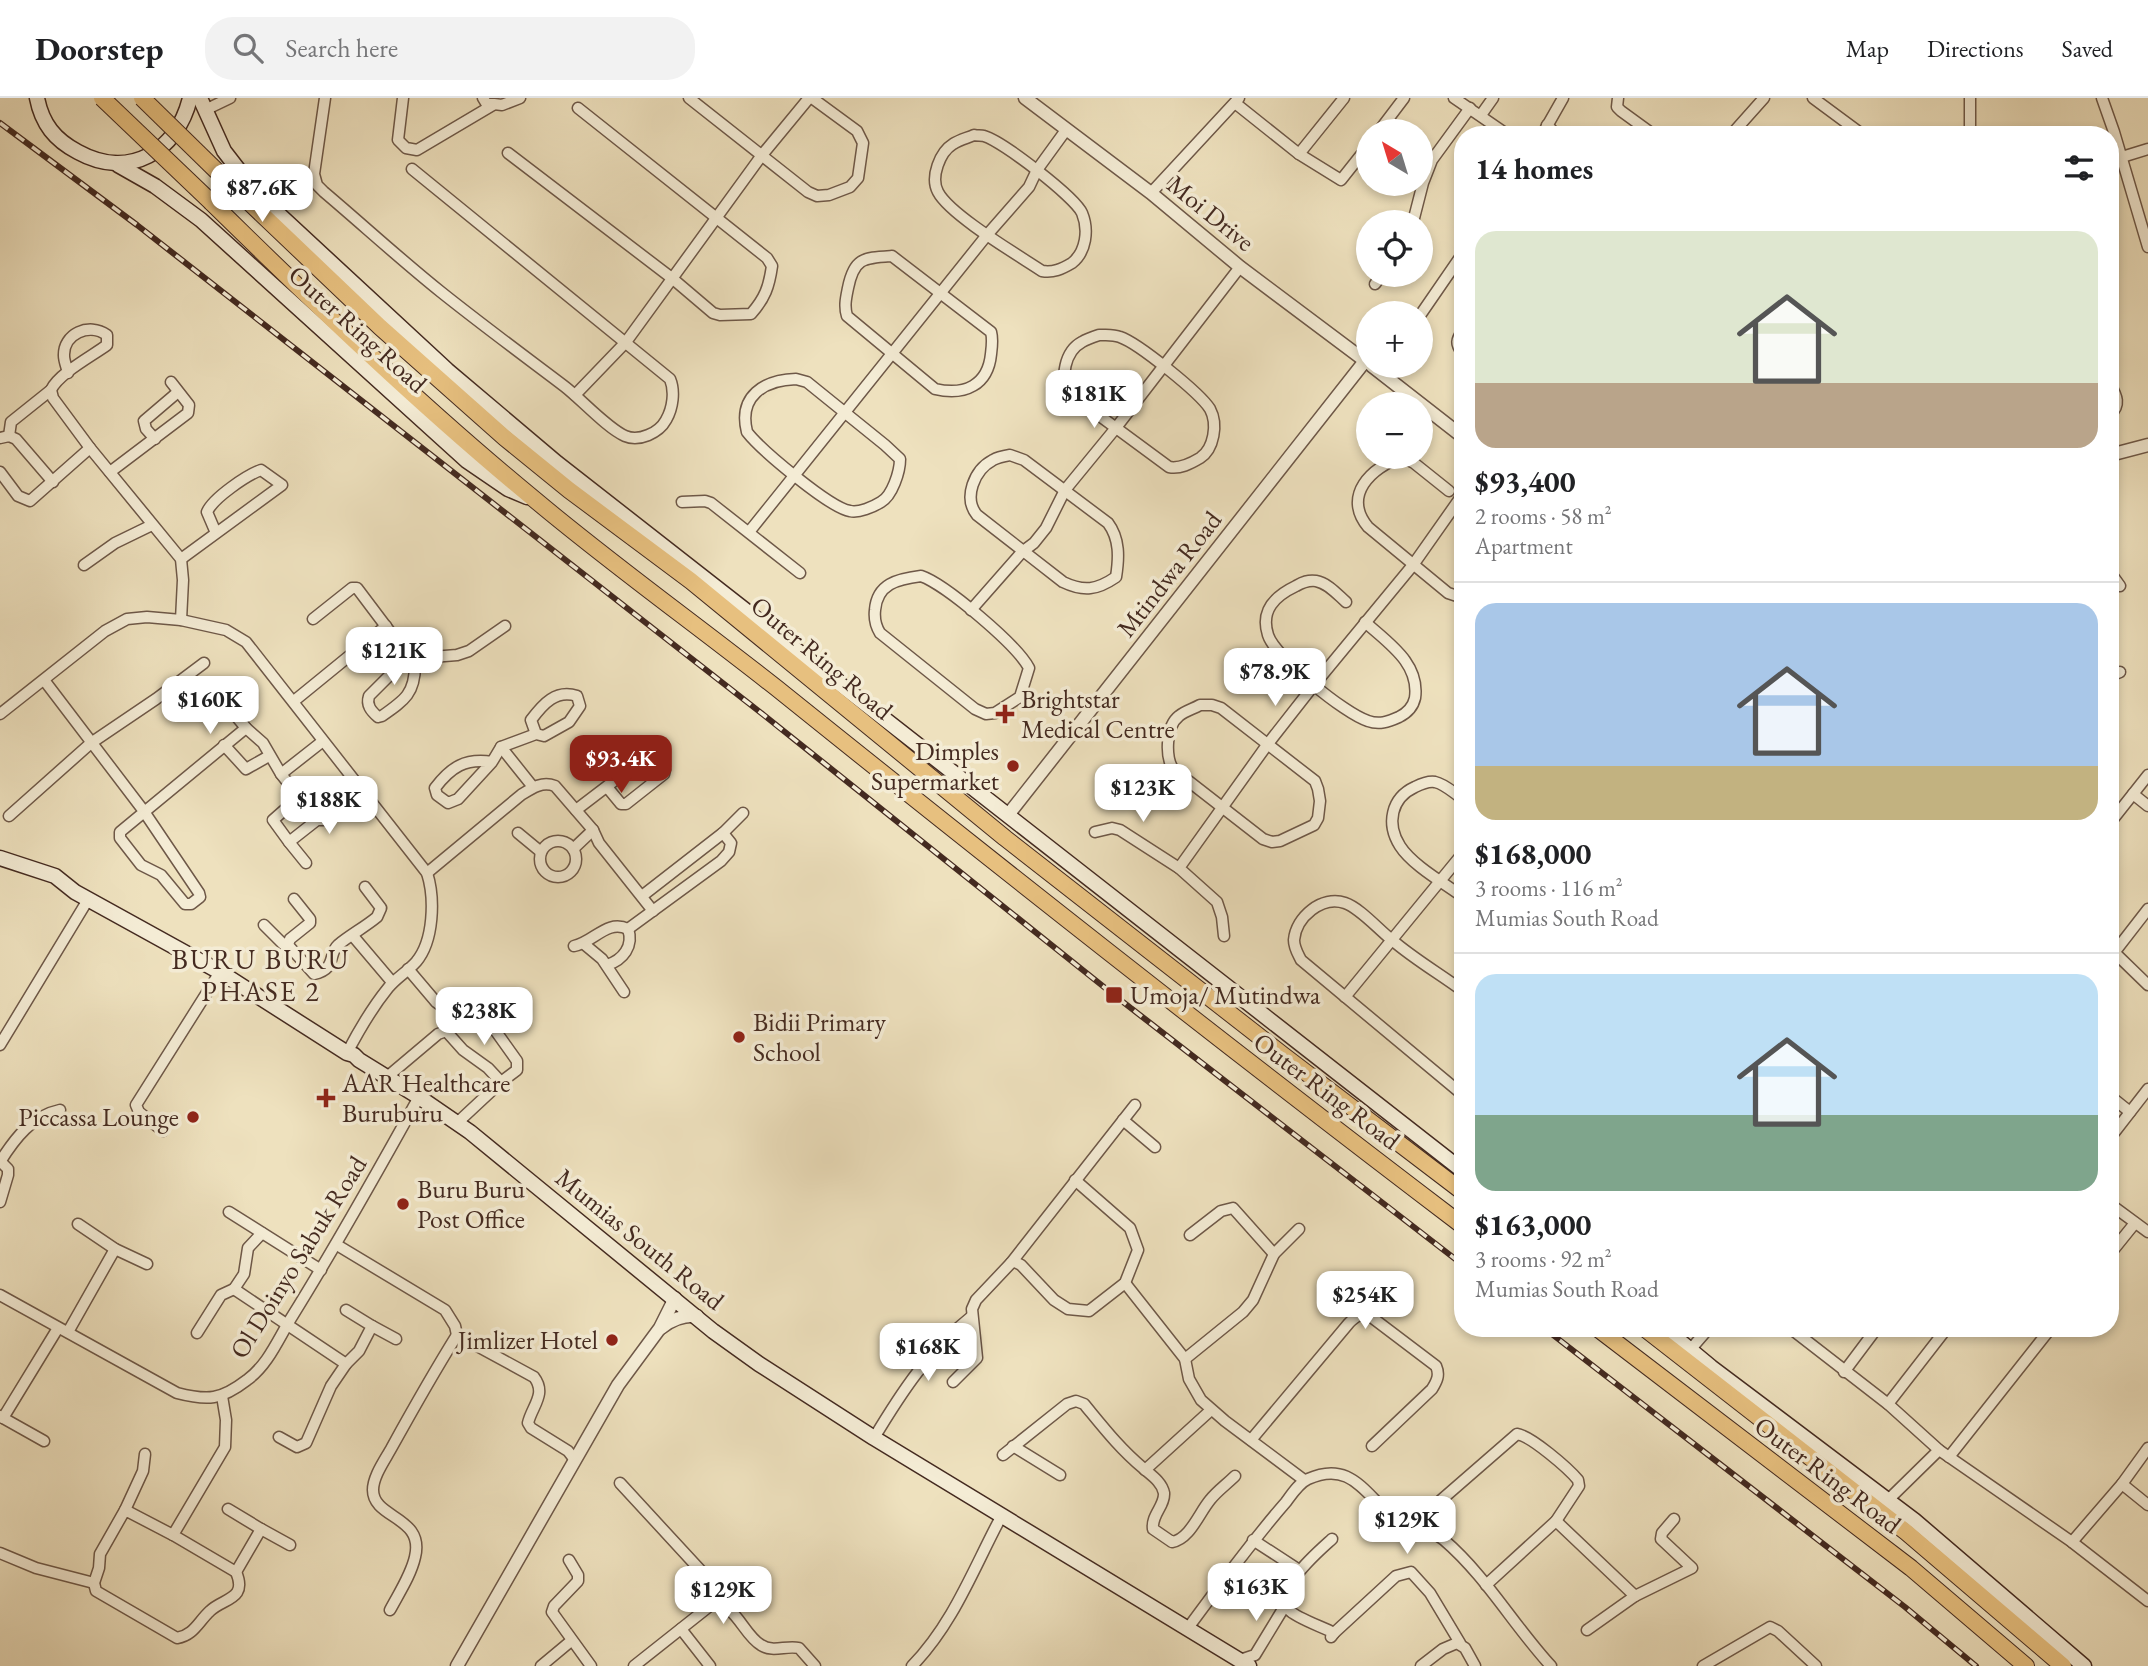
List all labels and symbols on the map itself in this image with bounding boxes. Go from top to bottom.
north arrow [1356,119,1433,196]
pin: $87.6K [205,164,319,224]
street label: Moi Drive [1160,167,1262,259]
street label: Outer Ring Road [281,258,435,401]
pin: $181K [1045,370,1143,430]
street label: Mtindwa Road [1109,503,1229,644]
street label: Outer Ring Road [744,589,901,728]
pin: $121K [345,628,443,687]
pin: $78.9K [1218,648,1332,708]
pin: $160K [161,676,259,736]
place label: Brightstar Medical Centre [1021,682,1175,746]
marker: Brightstar Medical Centre [995,704,1015,724]
place label: Dimples Supermarket [871,734,999,798]
pin: $93.4K [564,736,678,795]
marker: Dimples Supermarket [1005,758,1021,774]
pin: $123K [1094,764,1192,824]
pin: $188K [280,776,378,836]
district label: BURU BURU PHASE 2 [171,941,351,1009]
place label: Umoja/ Mutindwa [1130,978,1321,1012]
marker: Umoja/ Mutindwa [1104,985,1124,1005]
pin: $238K [435,988,533,1047]
place label: Bidii Primary School [753,1005,886,1069]
street label: Outer Ring Road [1247,1025,1408,1158]
marker: Bidii Primary School [731,1029,747,1045]
place label: AAR Healthcare Buruburu [341,1066,510,1130]
marker: AAR Healthcare Buruburu [316,1088,336,1108]
place label: Piccassa Lounge [18,1100,179,1134]
marker: Piccassa Lounge [185,1109,201,1125]
street label: Ol Doinyo Sabuk Road [222,1148,375,1365]
street label: Mumias South Road [549,1160,732,1318]
place label: Buru Buru Post Office [417,1172,525,1236]
marker: Buru Buru Post Office [395,1196,411,1212]
pin: $254K [1316,1272,1414,1331]
place label: Jimlizer Hotel [456,1323,598,1357]
pin: $168K [879,1324,977,1383]
marker: Jimlizer Hotel [604,1332,620,1348]
street label: Outer Ring Road [1748,1409,1909,1542]
pin: $129K [1358,1496,1456,1556]
pin: $163K [1207,1564,1305,1623]
pin: $129K [674,1566,772,1626]

